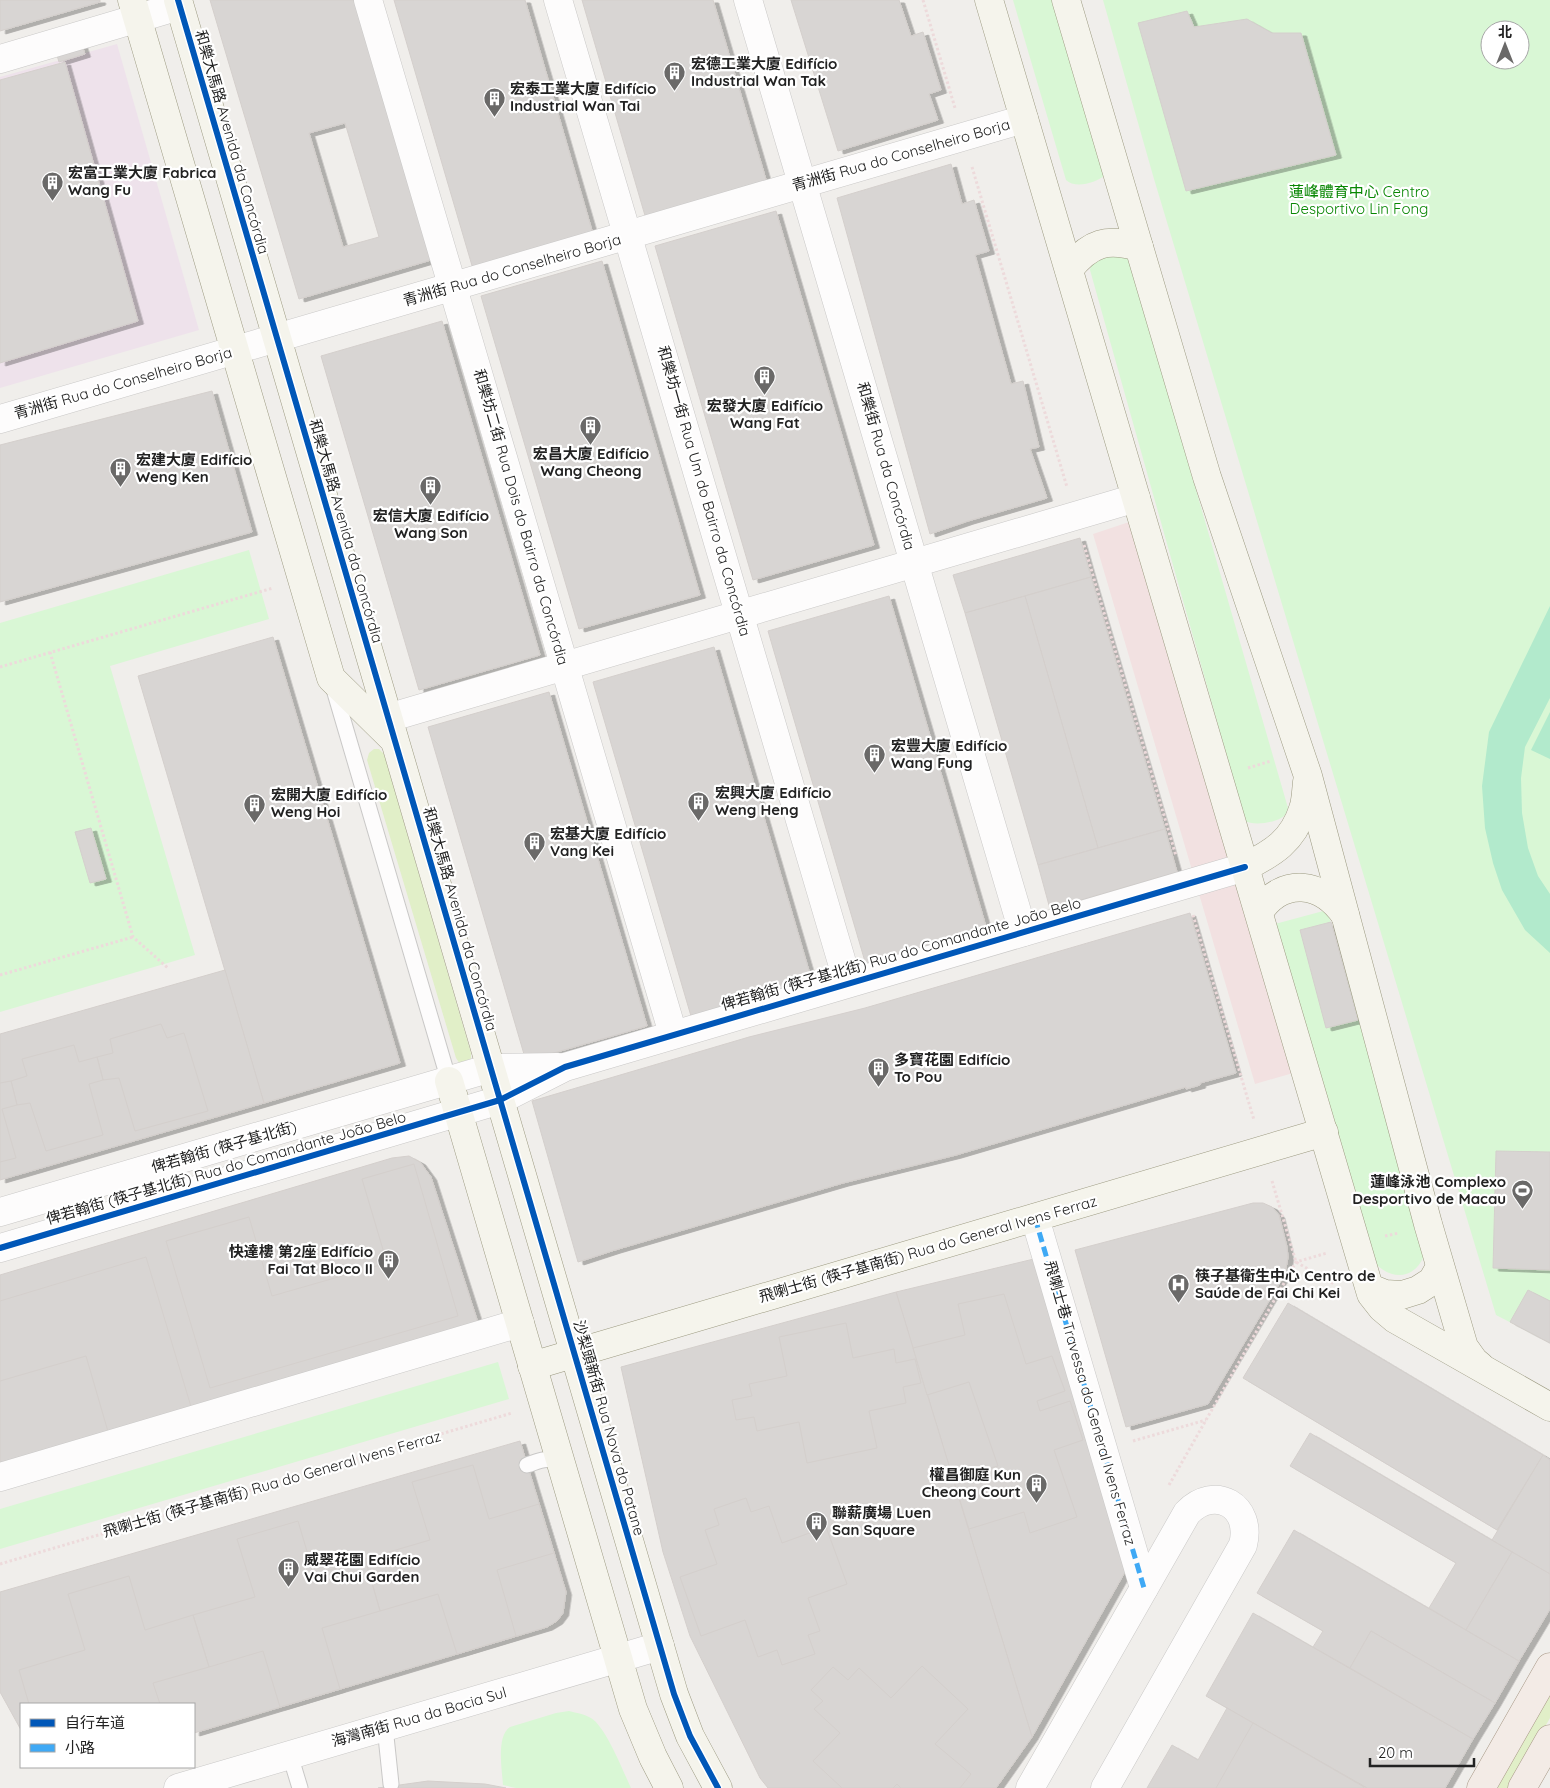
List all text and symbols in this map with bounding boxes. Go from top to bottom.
north arrow [1480,20,1530,70]
text: 北 [1498,23,1512,41]
street label: 和樂大馬路 Avenida da Concórdia [191,28,274,256]
place label: 宏德工業大廈 Edifício Industrial Wan Tak [691,54,837,90]
building icon: 宏德工業大廈 Edifício Industrial Wan Tak [663,61,687,92]
place label: 宏泰工業大廈 Edifício Industrial Wan Tai [510,79,656,115]
building icon: 宏泰工業大廈 Edifício Industrial Wan Tai [482,86,506,117]
street label: 青洲街 Rua do Conselheiro Borja [790,114,1012,195]
place label: 宏富工業大廈 Fabrica Wang Fu [68,163,216,199]
building icon: 宏富工業大廈 Fabrica Wang Fu [40,170,64,201]
park label: 蓮峰體育中心 Centro Desportivo Lin Fong [1289,182,1429,218]
street label: 青洲街 Rua do Conselheiro Borja [401,229,623,310]
street label: 青洲街 Rua do Conselheiro Borja [12,342,234,423]
street label: 和樂坊一街 Rua Um do Bairro da Concórdia [654,343,755,638]
building icon: 宏發大廈 Edifício Wang Fat [753,365,777,396]
street label: 和樂坊二街 Rua Dois do Bairro da Concórdia [470,367,573,667]
street label: 和樂街 Rua da Concórdia [853,380,920,552]
place label: 宏發大廈 Edifício Wang Fat [707,396,823,432]
building icon: 宏昌大廈 Edifício Wang Cheong [579,414,603,445]
street label: 和樂大馬路 Avenida da Concórdia [305,417,388,645]
place label: 宏昌大廈 Edifício Wang Cheong [533,444,649,480]
place label: 宏建大廈 Edifício Weng Ken [136,450,252,486]
building icon: 宏建大廈 Edifício Weng Ken [108,457,132,488]
building icon: 宏信大廈 Edifício Wang Son [419,475,443,506]
place label: 宏信大廈 Edifício Wang Son [373,506,489,542]
place label: 宏豐大廈 Edifício Wang Fung [891,736,1007,772]
building icon: 宏豐大廈 Edifício Wang Fung [863,743,887,774]
place label: 宏興大廈 Edifício Weng Heng [715,783,831,819]
place label: 宏開大廈 Edifício Weng Hoi [271,785,387,821]
building icon: 宏興大廈 Edifício Weng Heng [687,790,711,821]
building icon: 宏開大廈 Edifício Weng Hoi [243,792,267,823]
street label: 和樂大馬路 Avenida da Concórdia [419,805,502,1033]
place label: 宏基大廈 Edifício Vang Kei [550,824,666,860]
building icon: 宏基大廈 Edifício Vang Kei [522,831,546,862]
street label: 俾若翰街 (筷子基北街) Rua do Comandante João Belo [719,893,1083,1014]
place label: 多寶花園 Edifício To Pou [894,1050,1010,1086]
building icon: 多寶花園 Edifício To Pou [866,1057,890,1088]
street label: 俾若翰街 (筷子基北街) Rua do Comandante João Belo [44,1107,408,1228]
street label: 俾若翰街 (筷子基北街) [149,1117,299,1176]
place label: 蓮峰泳池 Complexo Desportivo de Macau [1352,1172,1506,1208]
sports icon: 蓮峰泳池 Complexo Desportivo de Macau [1510,1179,1534,1210]
street label: 飛喇士街 (筷子基南街) Rua do General Ivens Ferraz [757,1191,1099,1306]
place label: 快達樓 第2座 Edifício Fai Tat Bloco II [229,1242,373,1278]
building icon: 快達樓 第2座 Edifício Fai Tat Bloco II [377,1249,401,1280]
street label: 飛喇士巷 Travessa do General Ivens Ferraz [1041,1258,1140,1547]
place label: 筷子基衛生中心 Centro de Saúde de Fai Chi Kei [1195,1266,1376,1302]
hospital icon: 筷子基衛生中心 Centro de Saúde de Fai Chi Kei [1167,1273,1191,1304]
street label: 沙梨頭新街 Rua Nova do Patane [570,1318,649,1538]
street label: 飛喇士街 (筷子基南街) Rua do General Ivens Ferraz [101,1426,443,1541]
place label: 權昌御庭 Kun Cheong Court [922,1465,1021,1501]
building icon: 權昌御庭 Kun Cheong Court [1025,1472,1049,1503]
place label: 聯薪廣場 Luen San Square [832,1503,931,1539]
building icon: 聯薪廣場 Luen San Square [804,1510,828,1541]
place label: 威翠花園 Edifício Vai Chui Garden [304,1550,420,1586]
building icon: 威翠花園 Edifício Vai Chui Garden [276,1557,300,1588]
street label: 海灣南街 Rua da Bacia Sul [329,1682,509,1751]
legend [20,1703,195,1768]
text: 自行车道 [65,1713,125,1732]
scale bar [1370,1736,1474,1768]
text: 小路 [65,1738,95,1757]
text: 20 m [1378,1743,1413,1762]

